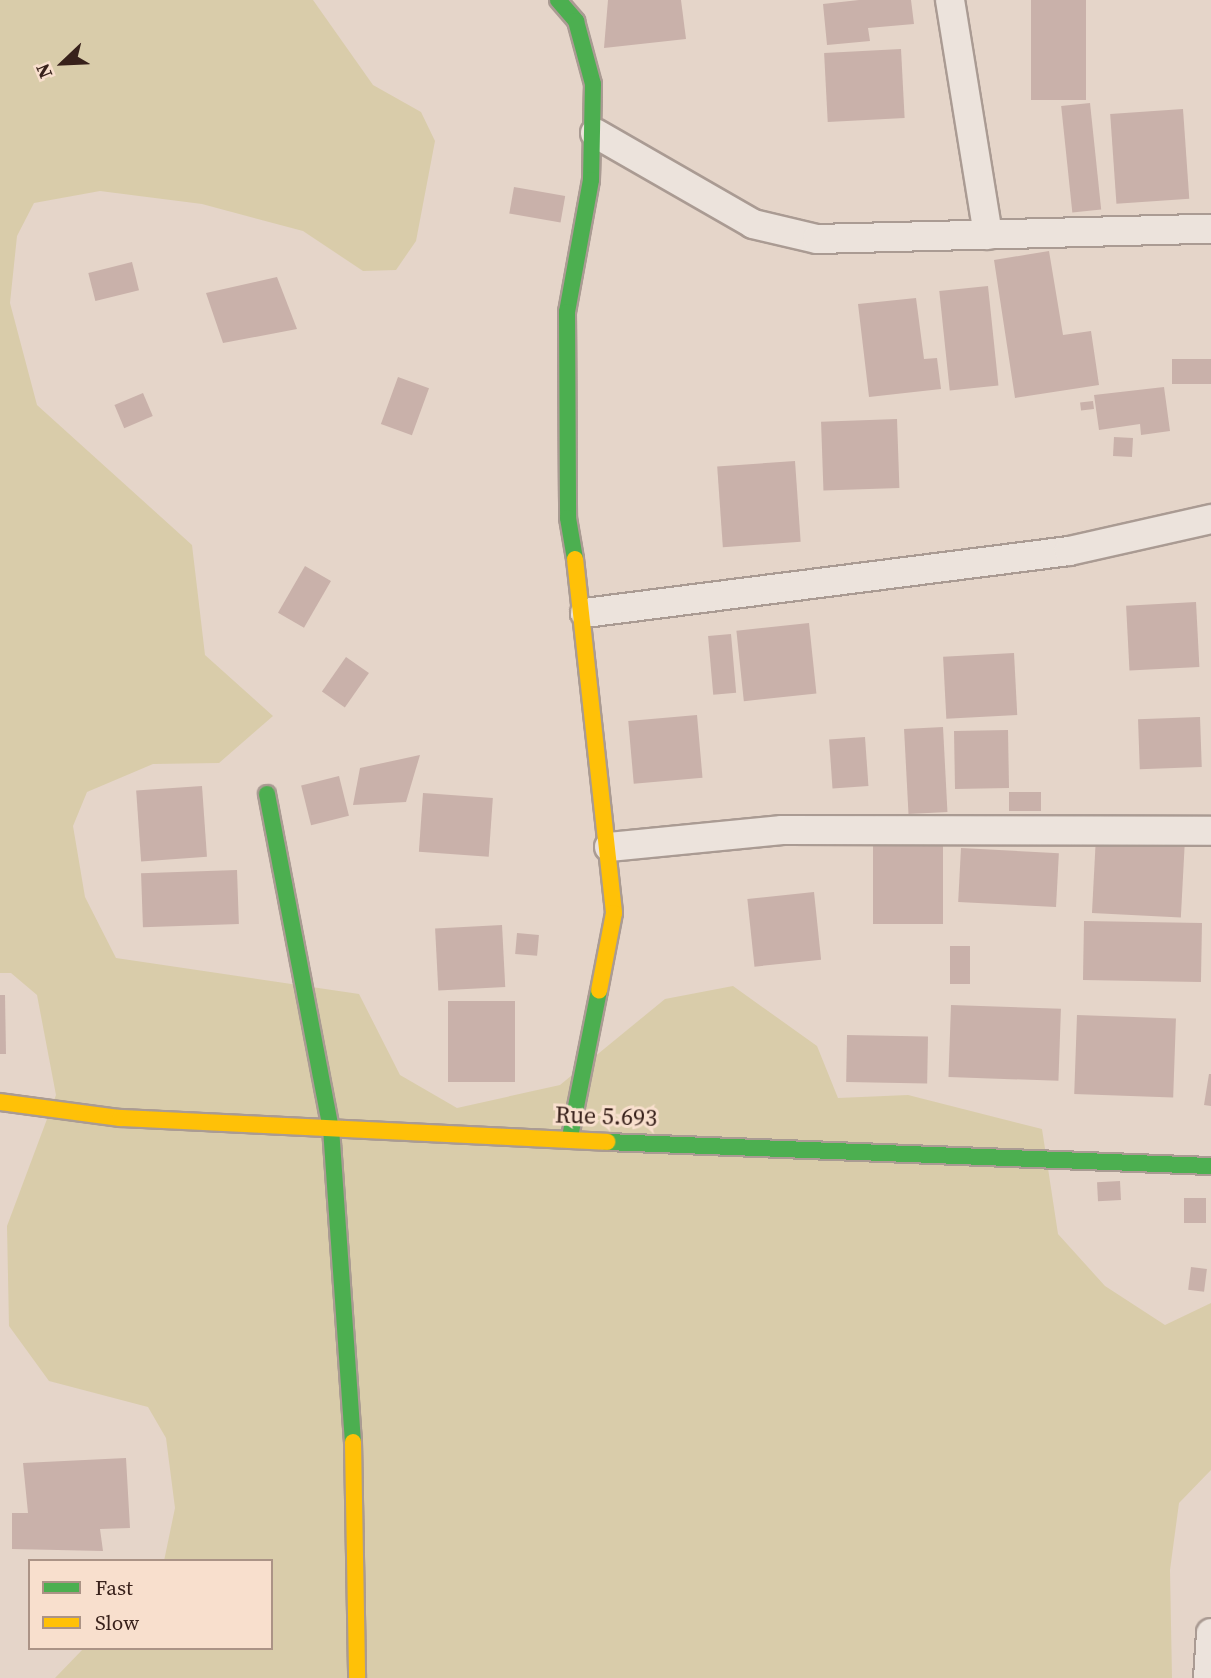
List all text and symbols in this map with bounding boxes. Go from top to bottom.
north arrow [28,28,98,98]
text: N [29,60,58,83]
street label: Rue 5.693 [554,1100,658,1132]
legend [28,1559,273,1650]
text: Fast [95,1573,133,1602]
text: Slow [95,1608,139,1637]

